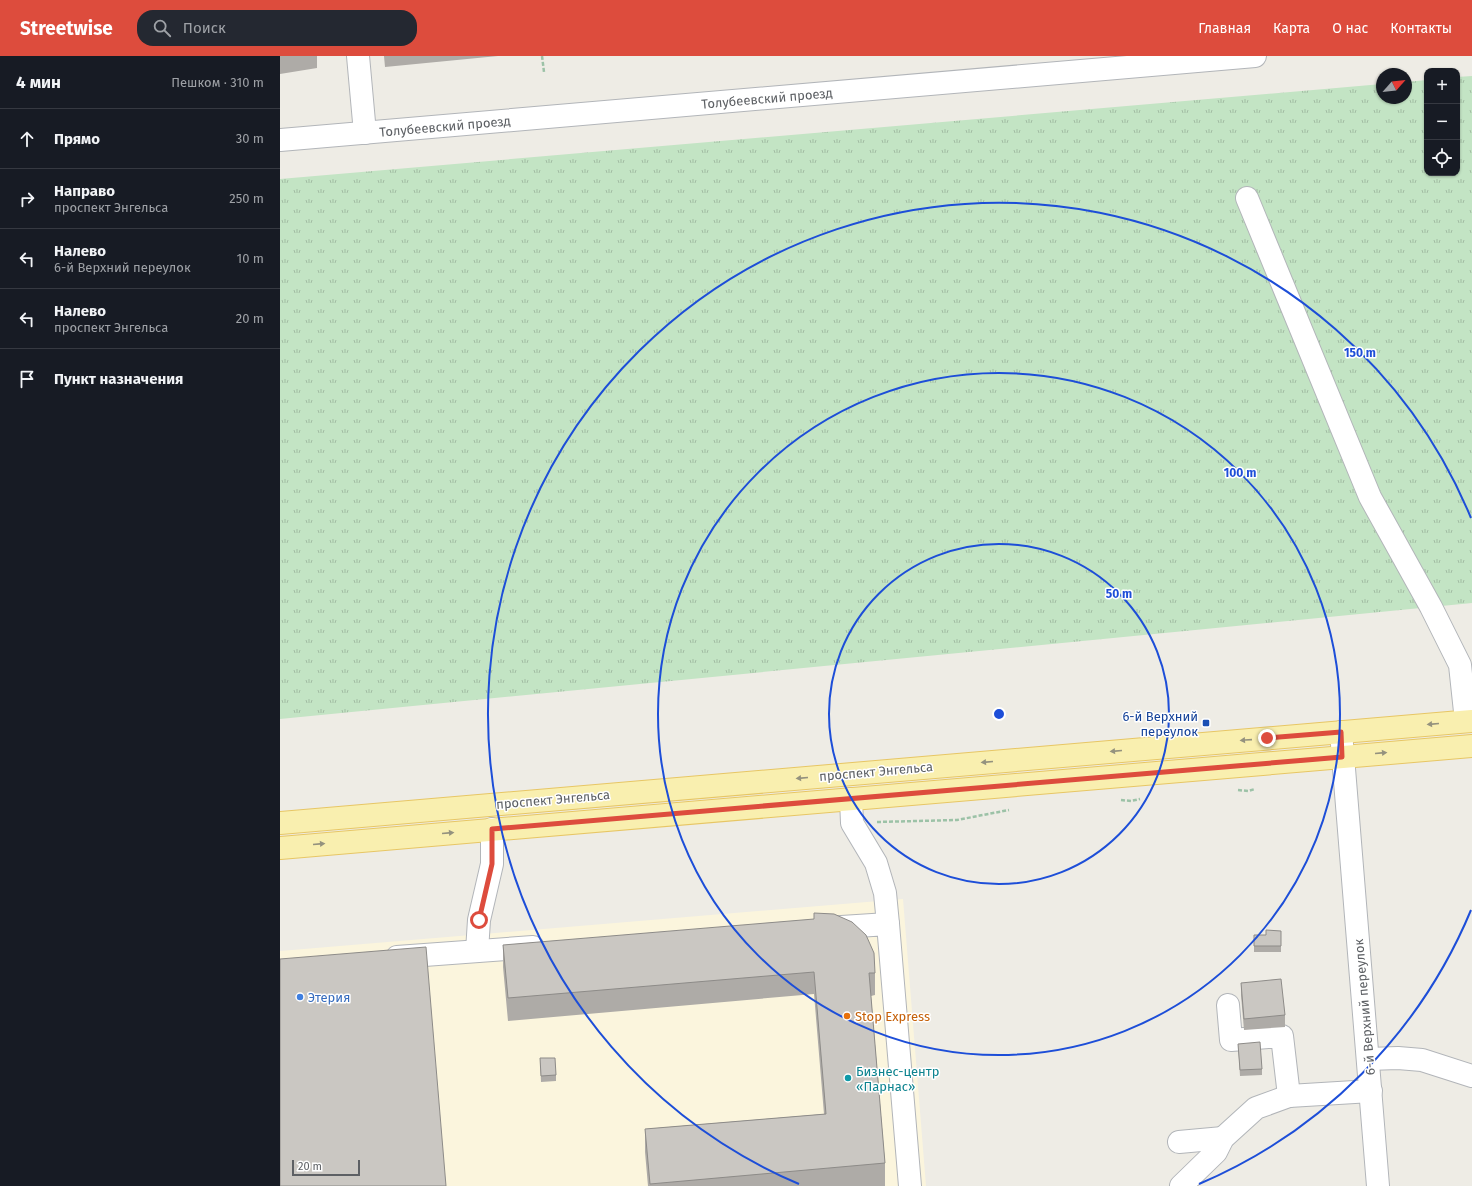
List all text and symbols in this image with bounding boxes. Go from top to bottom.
search box [137,10,417,46]
text: Streetwise [20,17,113,40]
icon: search [151,17,173,39]
text: Поиск [183,19,226,37]
text: Главная [1198,20,1251,37]
text: Карта [1273,20,1310,37]
text: О нас [1332,20,1368,37]
text: Контакты [1390,20,1452,37]
north arrow [1376,68,1412,104]
map controls [1424,68,1460,176]
button: + [1424,68,1460,104]
text: 4 мин [16,72,61,93]
text: Пешком · 310 m [171,75,264,90]
street label: Толубеевский проезд [701,85,833,112]
button: − [1424,104,1460,140]
street label: Толубеевский проезд [379,113,511,140]
icon: ahead [16,128,38,150]
text: Прямо [54,130,100,148]
text: 30 m [236,131,264,146]
button: locate [1424,140,1460,176]
text: Направо [54,182,115,200]
icon: right [16,188,38,210]
text: 250 m [229,191,264,206]
text: проспект Энгельса [54,200,168,215]
text: Налево [54,242,106,260]
icon: left [16,248,38,270]
text: 10 m [237,251,264,266]
text: 6-й Верхний переулок [54,260,191,275]
text: Налево [54,302,106,320]
icon: left [16,308,38,330]
text: 20 m [236,311,264,326]
text: проспект Энгельса [54,320,168,335]
text: 150 m [1344,346,1376,360]
icon: arrive [16,368,38,390]
text: Пункт назначения [54,370,183,388]
text: 100 m [1224,466,1256,480]
text: 50 m [1106,587,1132,601]
centre of rings [992,707,1006,721]
place label: 6-й Верхний переулок [1122,709,1198,739]
marker: 6-й Верхний переулок [1201,718,1211,728]
one-way arrow [1427,720,1439,727]
route end [1258,729,1276,747]
one-way arrow [1240,736,1252,743]
one-way arrow [1110,747,1122,754]
one-way arrow [1375,750,1387,757]
one-way arrow [981,758,993,765]
street label: проспект Энгельса [818,759,934,784]
one-way arrow [796,774,808,781]
street label: проспект Энгельса [495,787,611,812]
one-way arrow [442,830,454,837]
one-way arrow [313,841,325,848]
route start [470,911,488,929]
street label: 6-й Верхний переулок [1351,938,1378,1076]
place label: Этерия [308,990,350,1005]
marker: Этерия [295,992,305,1002]
place label: Stop Express [855,1009,930,1024]
marker: Stop Express [842,1011,852,1021]
place label: Бизнес-центр «Парнас» [856,1064,939,1094]
marker: Бизнес-центр «Парнас» [843,1073,853,1083]
scale bar [292,1158,360,1177]
text: 20 m [298,1160,322,1173]

